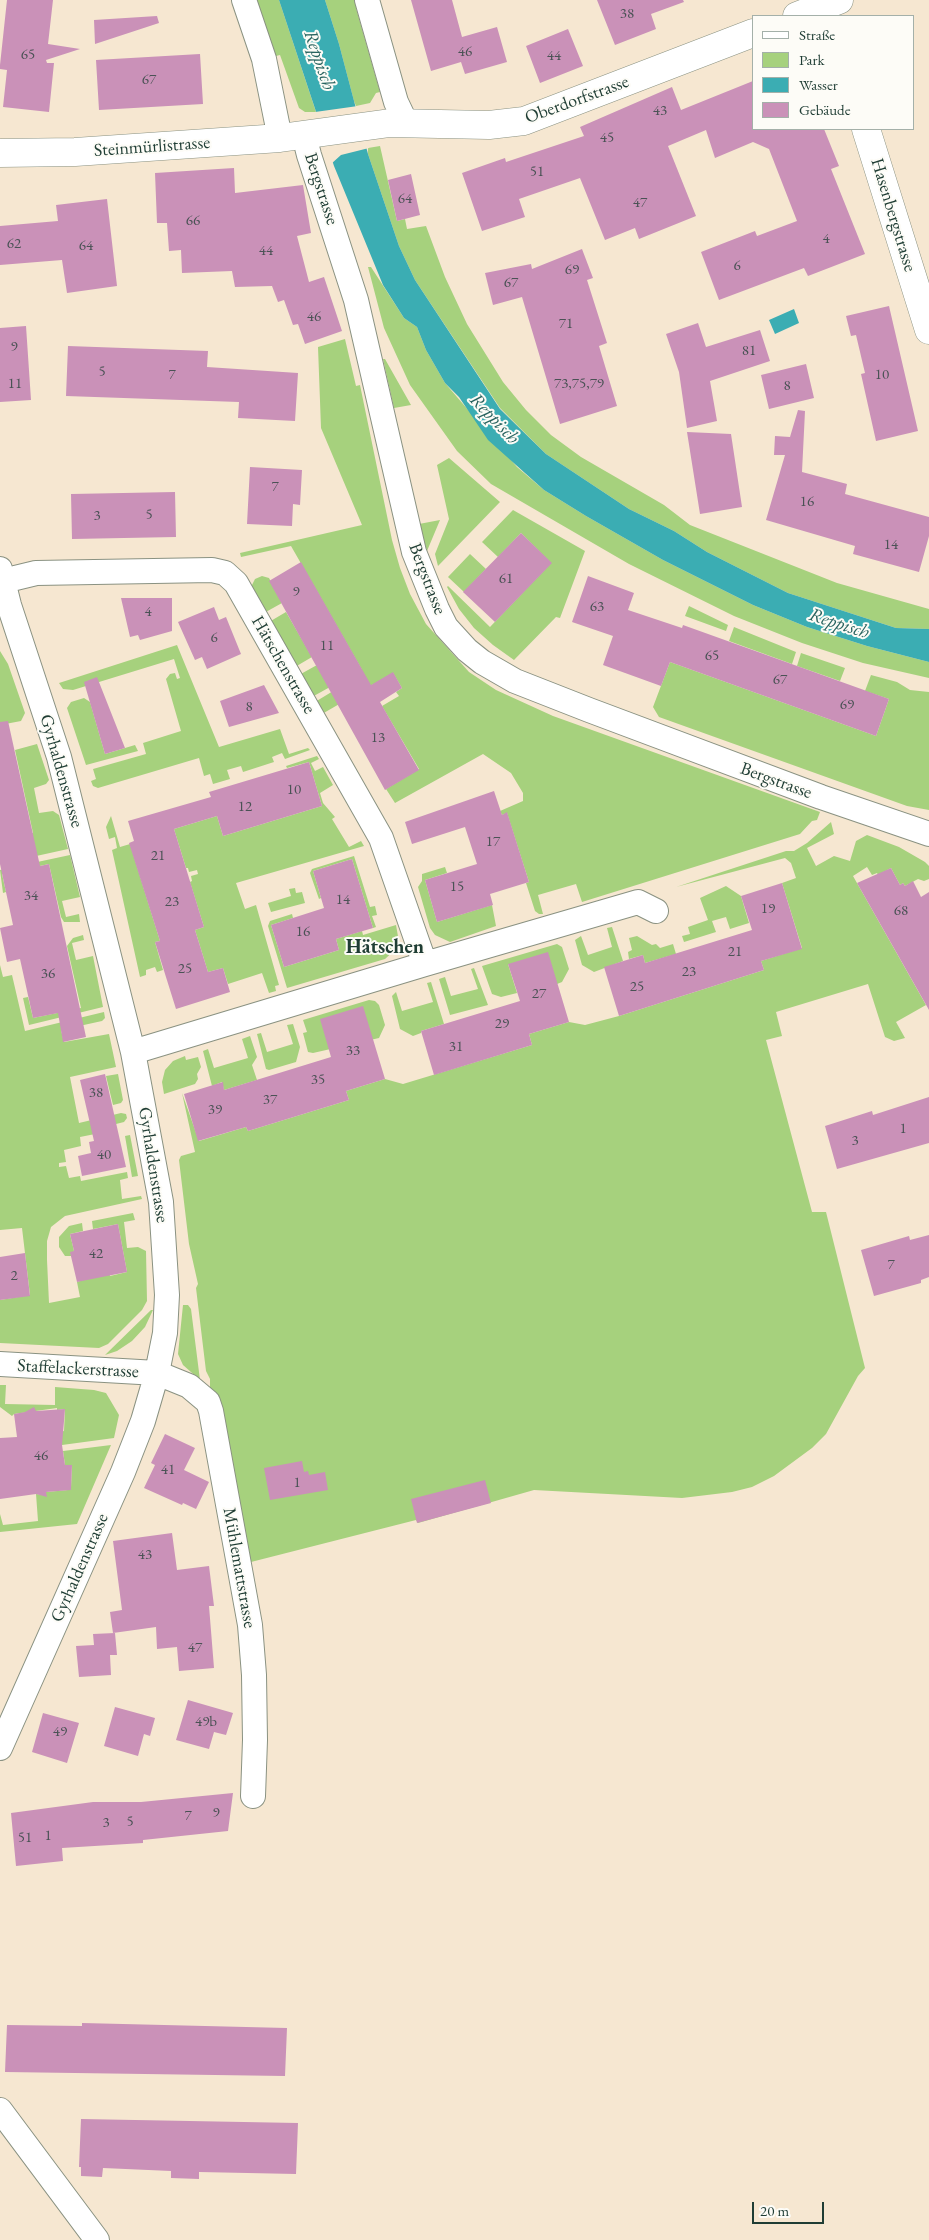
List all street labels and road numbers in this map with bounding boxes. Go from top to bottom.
street label: Oberdorfstrasse [522,71,632,129]
street label: Steinmürlistrasse [93,132,211,162]
street label: Bergstrasse [299,150,343,228]
street label: Hasenbergstrasse [865,156,921,274]
street label: Bergstrasse [404,540,450,618]
street label: Hätschenstrasse [246,612,320,718]
street label: Gyrhaldenstrasse [35,712,87,830]
street label: Bergstrasse [737,758,815,804]
street label: Gyrhaldenstrasse [133,1106,173,1224]
street label: Staffelackerstrasse [17,1355,139,1383]
street label: Mühlemattstrasse [218,1506,260,1630]
street label: Gyrhaldenstrasse [46,1510,114,1626]

